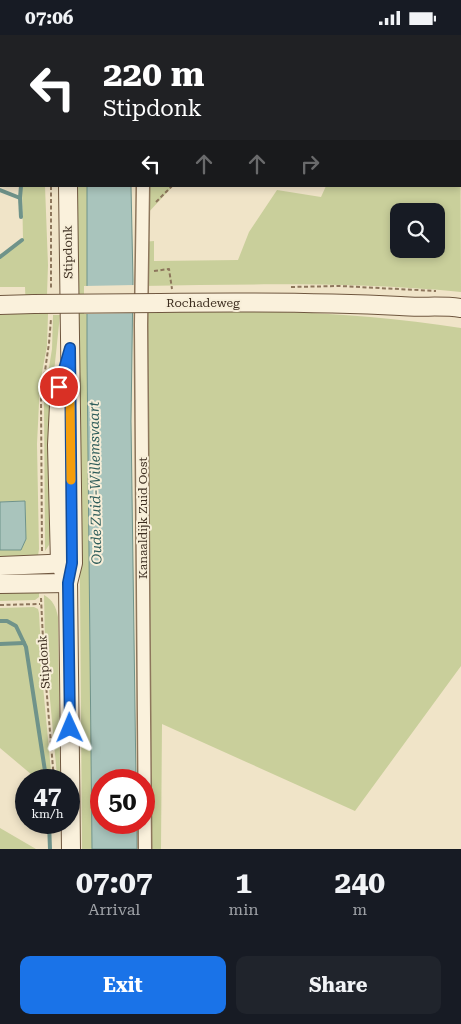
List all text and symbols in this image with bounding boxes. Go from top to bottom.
text: 07:06 [25,6,74,29]
text: 220 m [103,54,204,95]
icon: left [20,55,85,120]
text: Stipdonk [103,96,202,121]
icon: left [137,150,165,178]
icon: ahead [190,150,218,178]
icon: ahead [243,150,271,178]
icon: right [296,150,324,178]
map controls [390,203,445,258]
button: search [390,203,445,258]
street label: Stipdonk [61,225,75,279]
street label: Rochadeweg [166,296,240,310]
pin [38,366,80,408]
icon: arrive [45,373,73,401]
water label: Oude Zuid-Willemsvaart [86,400,104,565]
street label: Kanaaldijk Zuid Oost [136,457,150,579]
street label: Stipdonk [35,634,53,689]
position arrow [43,701,95,753]
speed limit sign: 50 [90,769,155,834]
text: 47 [33,781,62,810]
text: km/h [31,807,64,821]
text: 07:07 [76,865,153,900]
text: 1 [235,865,252,900]
text: 240 [335,865,385,900]
text: Arrival [88,900,140,919]
text: min [229,900,259,919]
text: m [352,900,367,919]
button: Exit [20,956,226,1014]
button: Share [236,956,441,1014]

